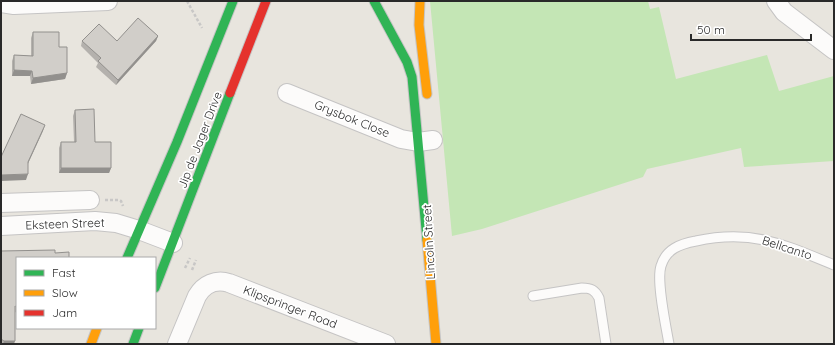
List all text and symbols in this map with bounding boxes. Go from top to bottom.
scale bar [691,16,811,42]
text: 50 m [697,22,725,37]
street label: Jip de Jager Drive [174,89,225,190]
street label: Grysbok Close [312,97,392,140]
street label: Lincoln Street [419,204,438,280]
street label: Eksteen Street [25,215,105,232]
street label: Bellcanto [760,232,814,263]
legend [16,257,156,329]
text: Fast [52,265,76,280]
street label: Klipspringer Road [241,282,339,331]
text: Slow [52,285,78,300]
text: Jam [52,305,77,320]

